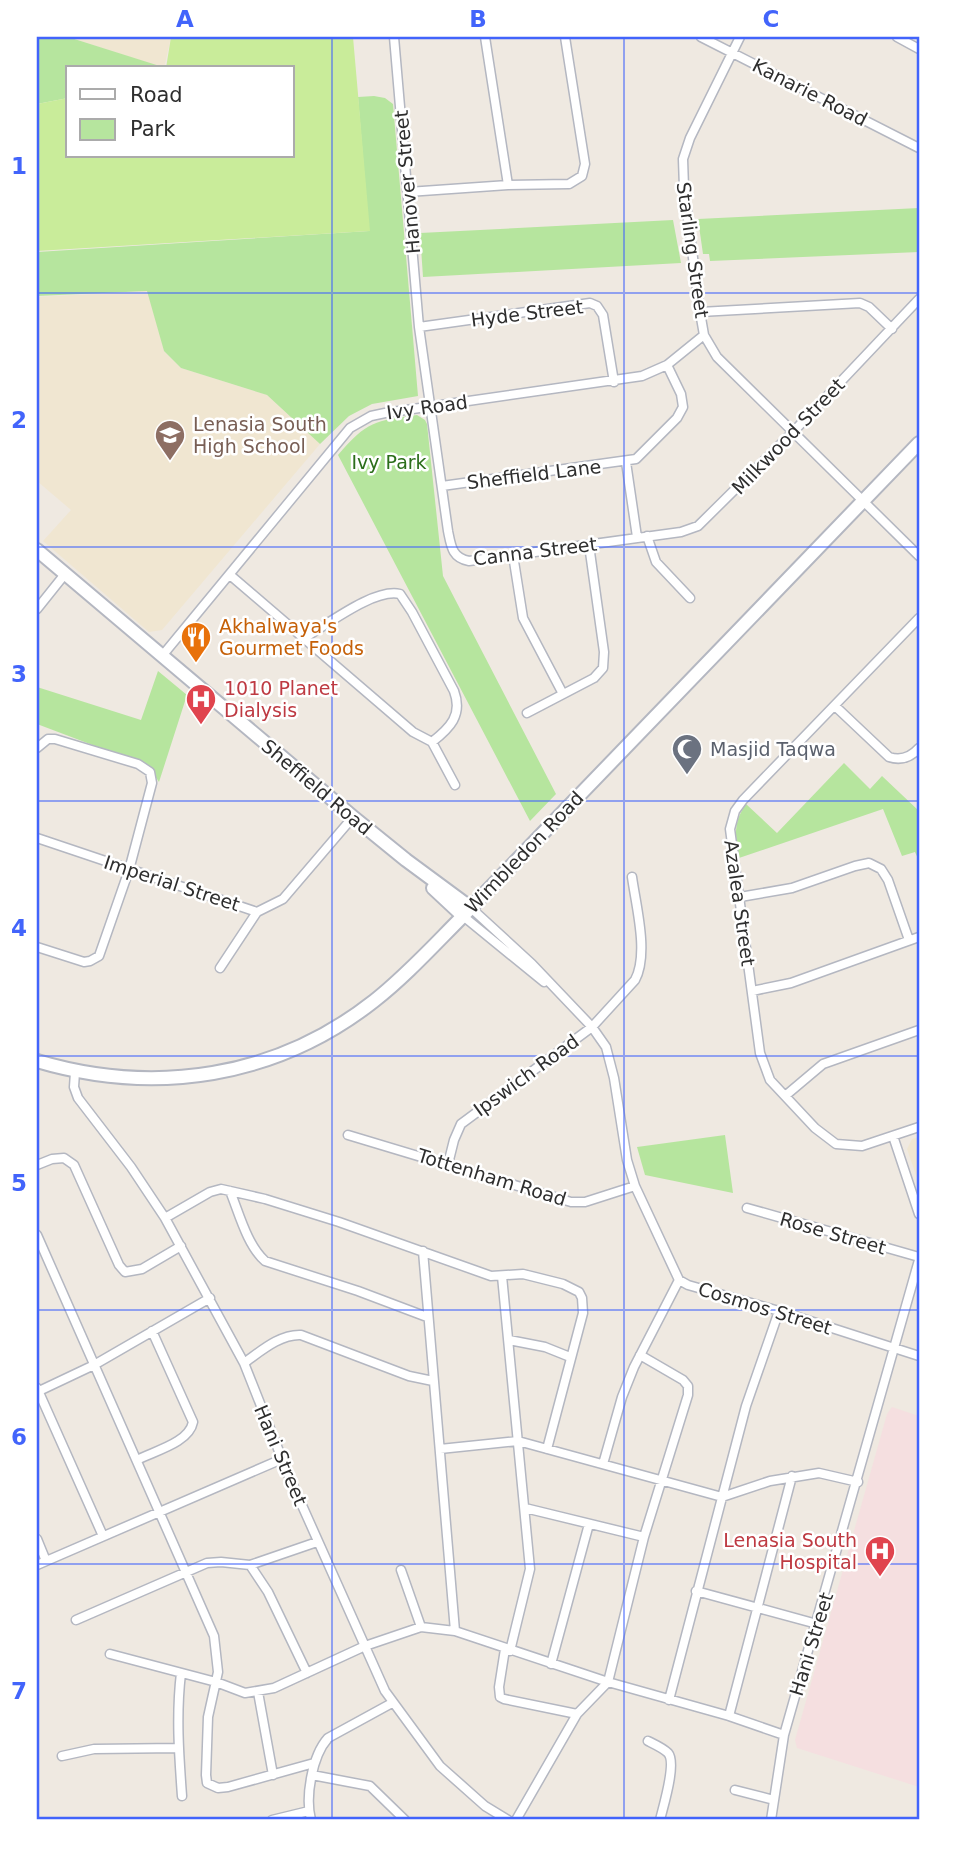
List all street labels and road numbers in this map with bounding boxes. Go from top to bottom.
street label: Kanarie Road [749,54,871,130]
street label: Hanover Street [390,109,424,255]
street label: Starling Street [673,180,713,320]
street label: Hyde Street [470,295,584,331]
street label: Milkwood Street [727,373,849,499]
street label: Ivy Road [385,390,469,424]
street label: Sheffield Lane [466,455,602,493]
street label: Canna Street [472,533,598,569]
street label: Sheffield Road [257,735,377,839]
street label: Wimbledon Road [460,787,588,917]
street label: Azalea Street [720,839,760,967]
street label: Imperial Street [101,851,243,915]
street label: Ipswich Road [469,1029,583,1121]
street label: Tottenham Road [414,1144,569,1210]
street label: Rose Street [777,1207,889,1259]
street label: Cosmos Street [696,1277,834,1339]
street label: Hani Street [250,1401,312,1509]
street label: Hani Street [785,1590,837,1698]

